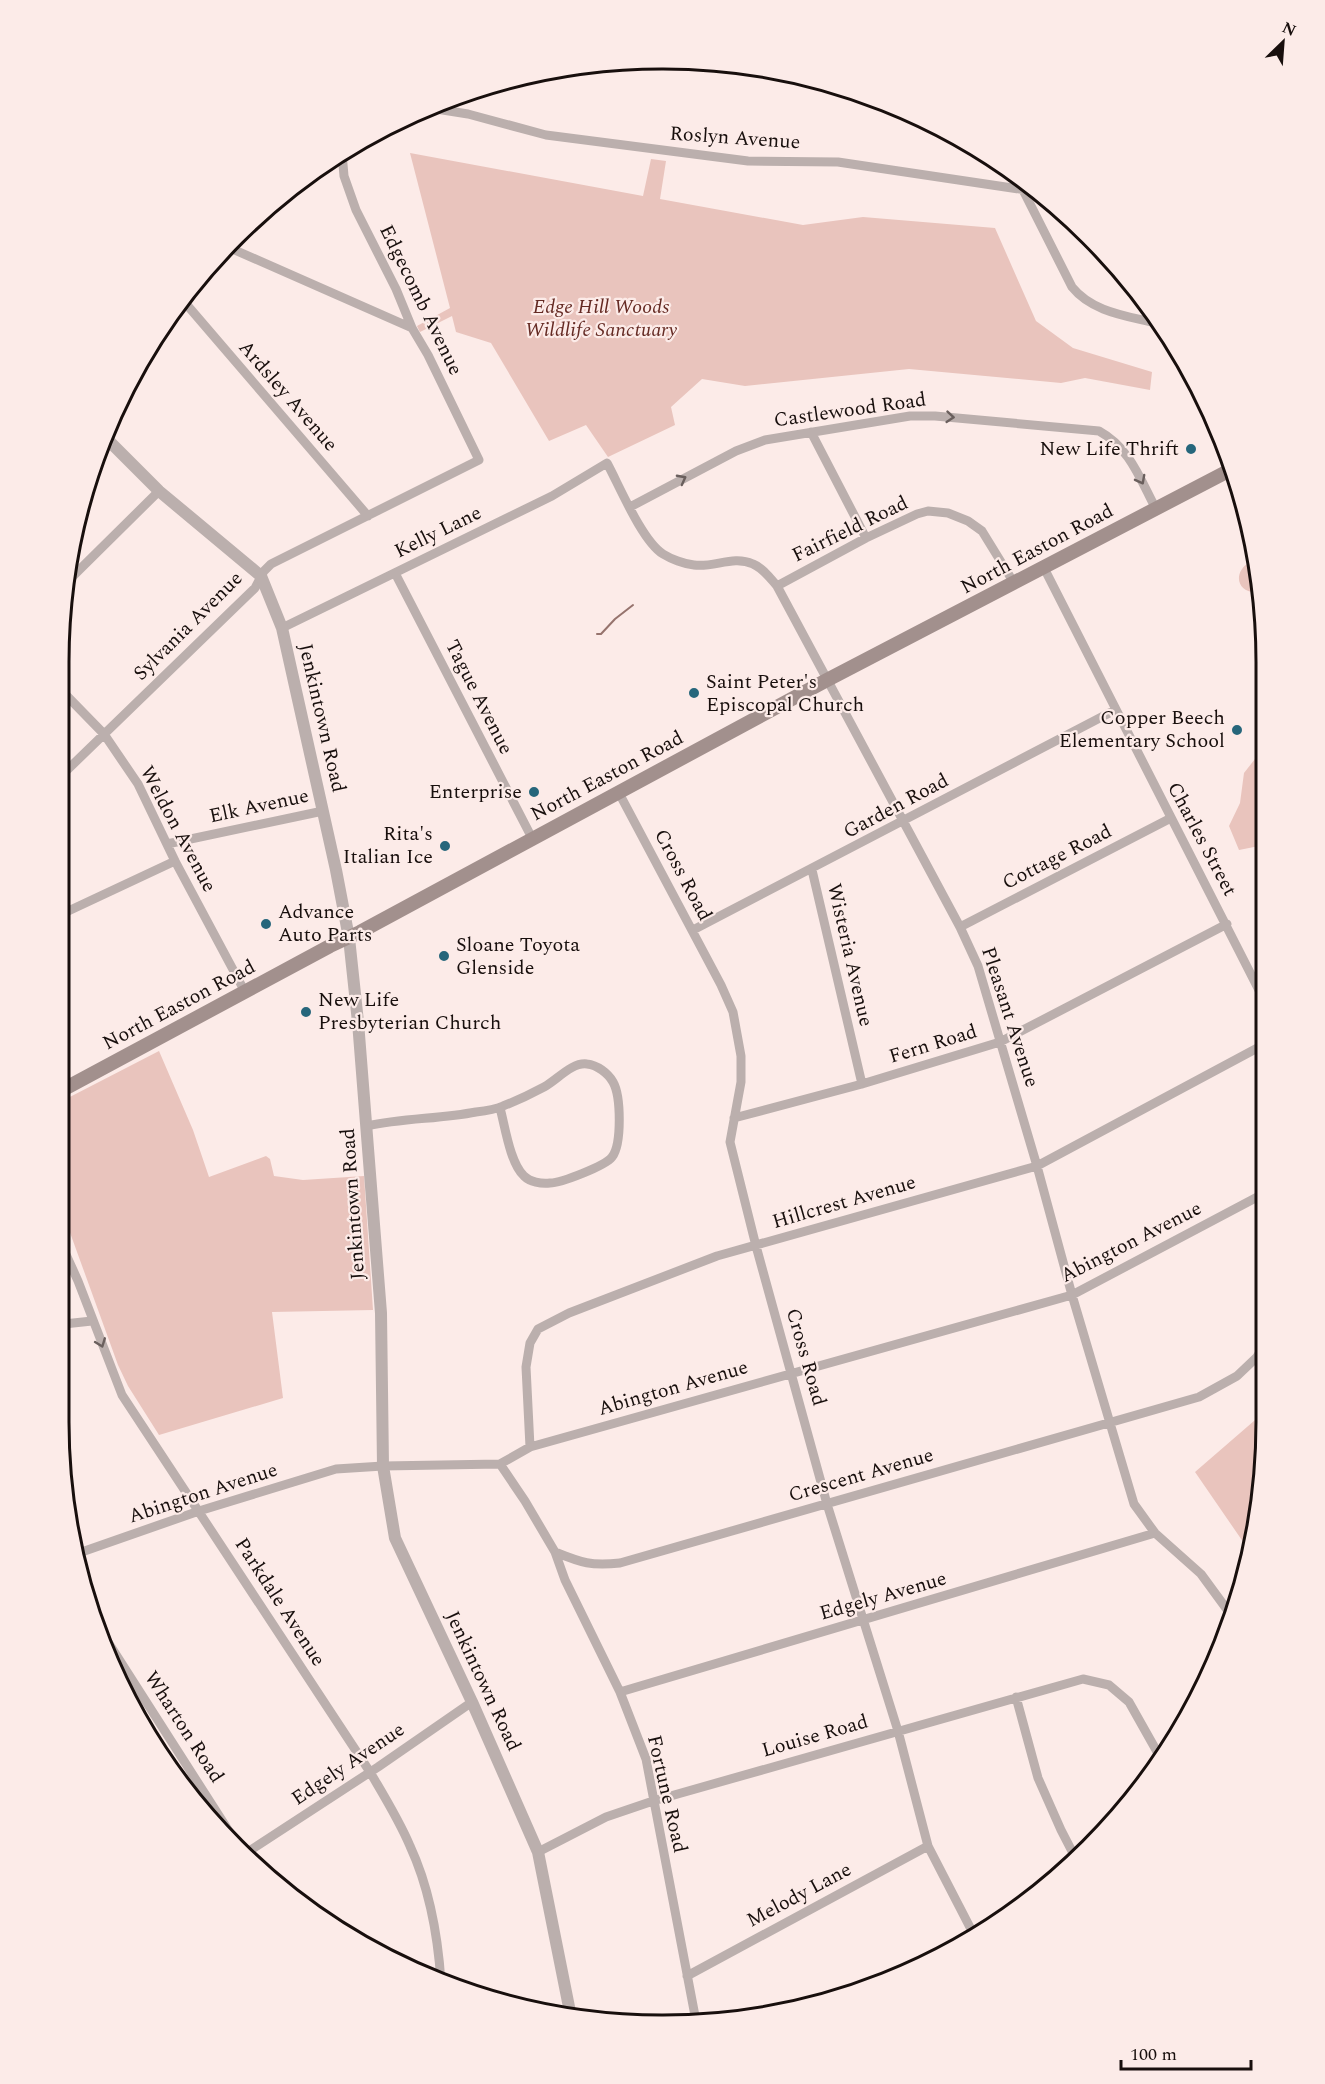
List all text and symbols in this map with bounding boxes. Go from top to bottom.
north arrow [1253,12,1313,72]
text: N [1278,16,1300,43]
street label: Roslyn Avenue [669,118,801,158]
street label: Edgecomb Avenue [372,220,470,380]
park label: Edge Hill Woods Wildlife Sanctuary [525,292,677,345]
street label: Ardsley Avenue [231,334,345,458]
street label: Castlewood Road [772,384,928,436]
one-way arrow [945,411,954,424]
place label: New Life Thrift [1040,434,1179,464]
marker: New Life Thrift [1184,442,1198,456]
one-way arrow [1134,474,1145,484]
one-way arrow [676,475,686,486]
street label: Fairfield Road [787,488,913,570]
street label: North Easton Road [955,496,1119,602]
street label: Kelly Lane [389,498,487,566]
street label: Sylvania Avenue [126,564,250,688]
street label: Tague Avenue [437,634,521,760]
street label: Jenkintown Road [290,641,354,795]
place label: Saint Peter's Episcopal Church [706,667,864,720]
marker: Saint Peter's Episcopal Church [687,686,701,700]
place label: Copper Beech Elementary School [1059,703,1225,756]
street label: North Easton Road [525,723,689,829]
marker: Copper Beech Elementary School [1230,723,1244,737]
street label: Weldon Avenue [132,760,224,898]
street label: Garden Road [838,766,954,846]
place label: Enterprise [429,777,522,807]
street label: Charles Street [1159,777,1245,901]
street label: Elk Avenue [206,781,312,831]
marker: Enterprise [527,785,541,799]
street label: Cottage Road [997,816,1117,898]
place label: Rita's Italian Ice [343,819,433,872]
street label: Cross Road [646,824,720,926]
marker: Rita's Italian Ice [438,839,452,853]
street label: Wisteria Avenue [819,881,881,1029]
place label: Advance Auto Parts [278,897,373,950]
marker: Advance Auto Parts [259,917,273,931]
place label: Sloane Toyota Glenside [456,930,580,983]
street label: Pleasant Avenue [973,943,1047,1091]
marker: Sloane Toyota Glenside [437,949,451,963]
street label: North Easton Road [97,952,261,1058]
place label: New Life Presbyterian Church [318,985,501,1038]
marker: New Life Presbyterian Church [299,1005,313,1019]
street label: Fern Road [885,1016,981,1072]
street label: Jenkintown Road [333,1127,373,1281]
street label: Hillcrest Avenue [769,1167,919,1237]
street label: Abington Avenue [1055,1193,1207,1291]
street label: Cross Road [778,1305,834,1409]
one-way arrow [94,1337,106,1348]
street label: Abington Avenue [594,1352,752,1424]
street label: Crescent Avenue [785,1440,937,1510]
street label: Abington Avenue [125,1455,281,1531]
street label: Parkdale Avenue [227,1532,333,1672]
street label: Edgely Avenue [816,1564,950,1628]
street label: Jenkintown Road [437,1606,529,1756]
street label: Wharton Road [136,1665,232,1789]
street label: Louise Road [758,1707,872,1765]
street label: Edgely Avenue [285,1715,411,1813]
street label: Fortune Road [639,1732,695,1856]
street label: Melody Lane [741,1855,857,1935]
scale bar [1121,2033,1252,2071]
text: 100 m [1130,2041,1177,2068]

